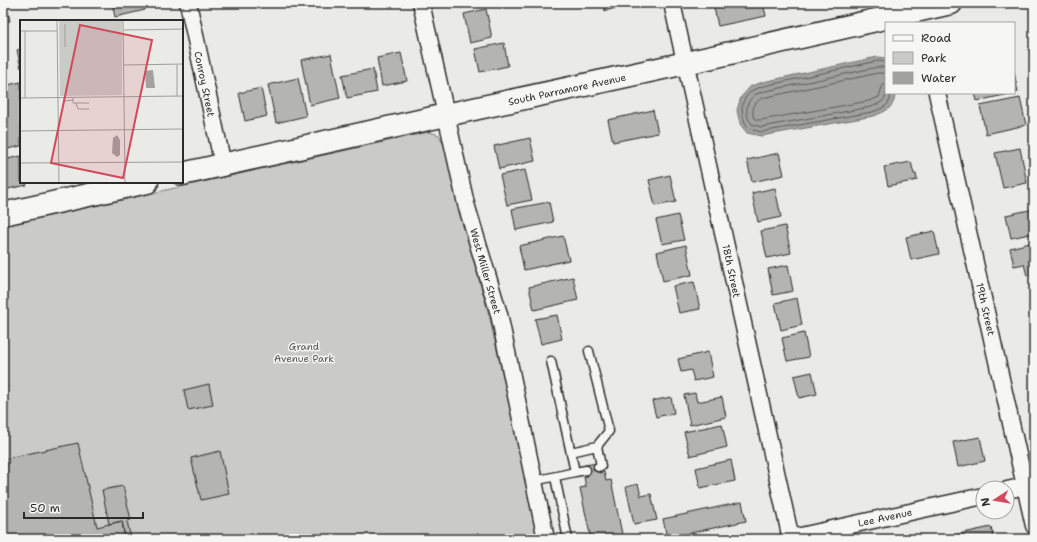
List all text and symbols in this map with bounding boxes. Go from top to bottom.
inset map [20,20,183,183]
legend [885,22,1015,94]
text: Road [921,30,952,46]
street label: Conroy Street [191,50,218,118]
text: Park [921,50,947,66]
text: Water [921,70,957,86]
street label: South Parramore Avenue [507,71,628,108]
street label: West Miller Street [467,227,504,315]
street label: 18th Street [720,243,743,299]
street label: 19th Street [973,281,998,337]
park label: Grand Avenue Park [274,340,334,365]
north arrow [975,480,1015,520]
scale bar [24,494,143,520]
text: N [977,496,994,508]
text: 50 m [30,500,60,516]
street label: Lee Avenue [857,505,914,530]

